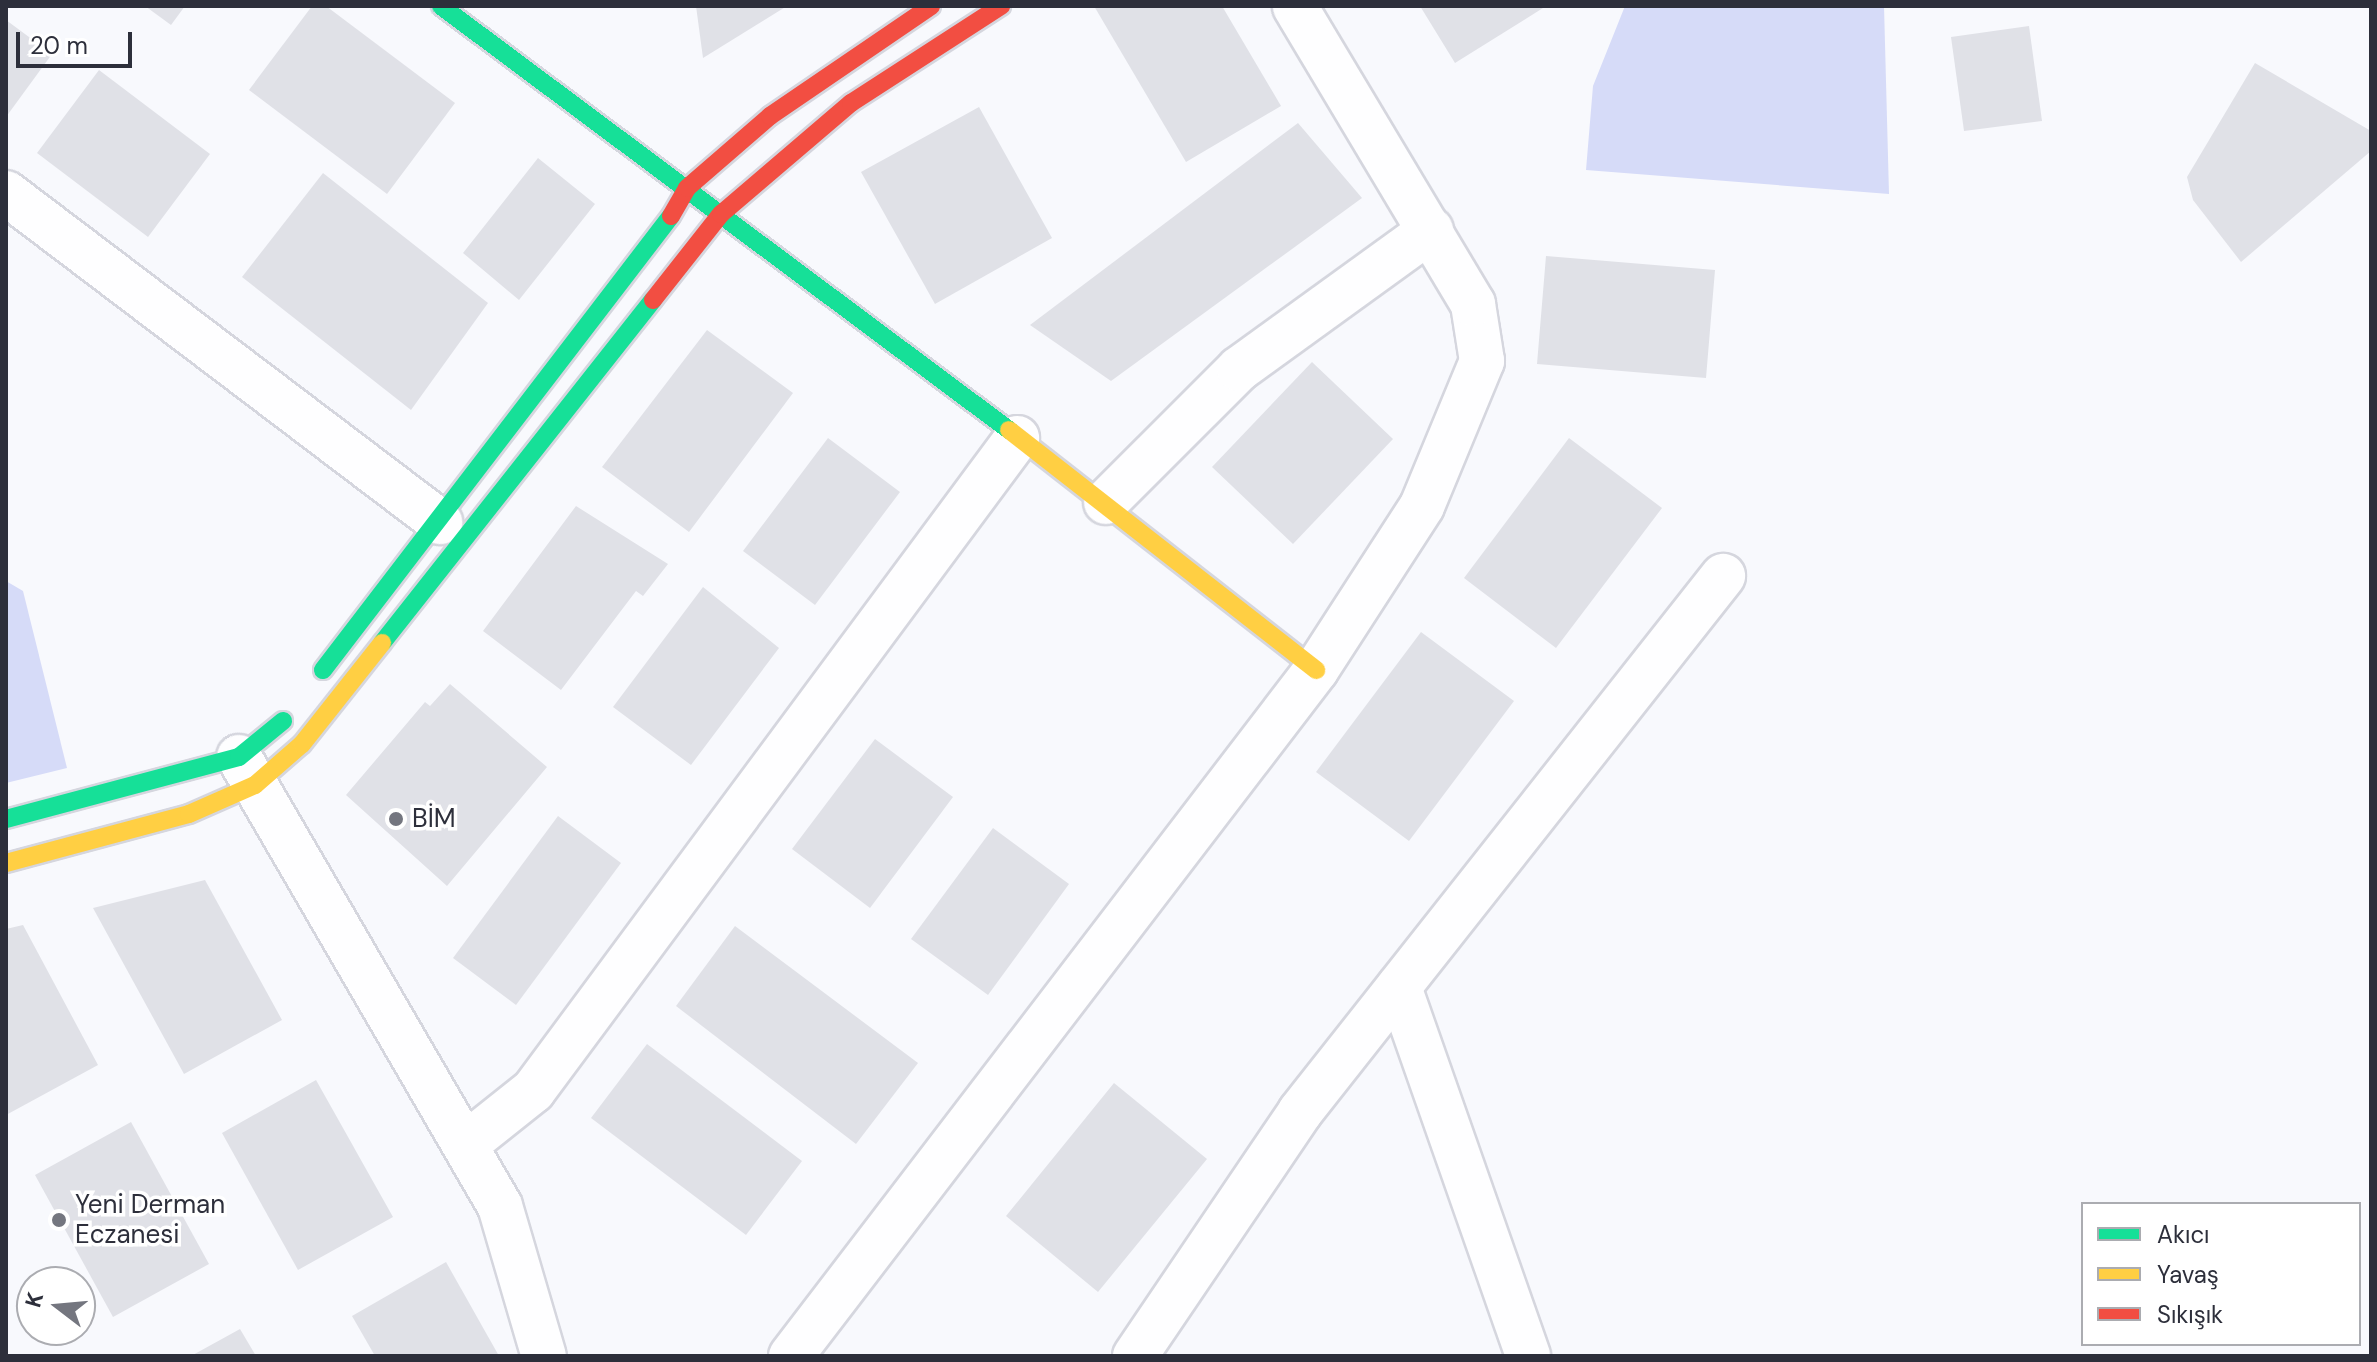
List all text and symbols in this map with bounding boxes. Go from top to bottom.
scale bar [20,16,136,66]
text: 20 m [30,30,88,61]
place label: BİM [412,803,456,835]
marker: BİM [387,810,405,828]
place label: Yeni Derman Eczanesi [75,1189,225,1250]
legend [2081,1202,2361,1346]
marker: Yeni Derman Eczanesi [50,1211,68,1229]
text: Akıcı [2157,1219,2209,1250]
text: Yavaş [2157,1259,2219,1290]
north arrow [16,1266,96,1346]
text: K [18,1289,50,1311]
text: Sıkışık [2157,1299,2223,1330]

